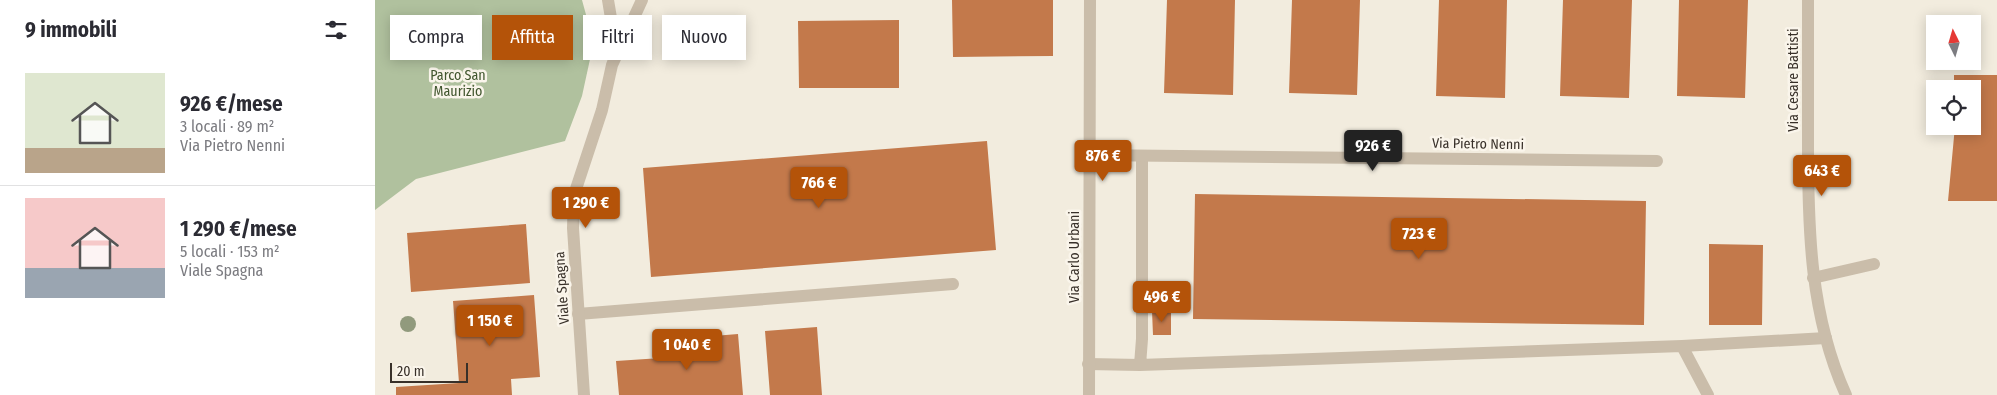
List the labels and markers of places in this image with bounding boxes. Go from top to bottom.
pin: 926 € [1338,130,1408,172]
pin: 876 € [1068,140,1138,182]
pin: 643 € [1787,154,1857,197]
pin: 766 € [784,166,854,209]
pin: 1 290 € [540,186,632,229]
pin: 723 € [1384,218,1454,260]
pin: 496 € [1127,280,1197,323]
pin: 1 150 € [444,304,536,347]
pin: 1 040 € [641,328,733,371]

